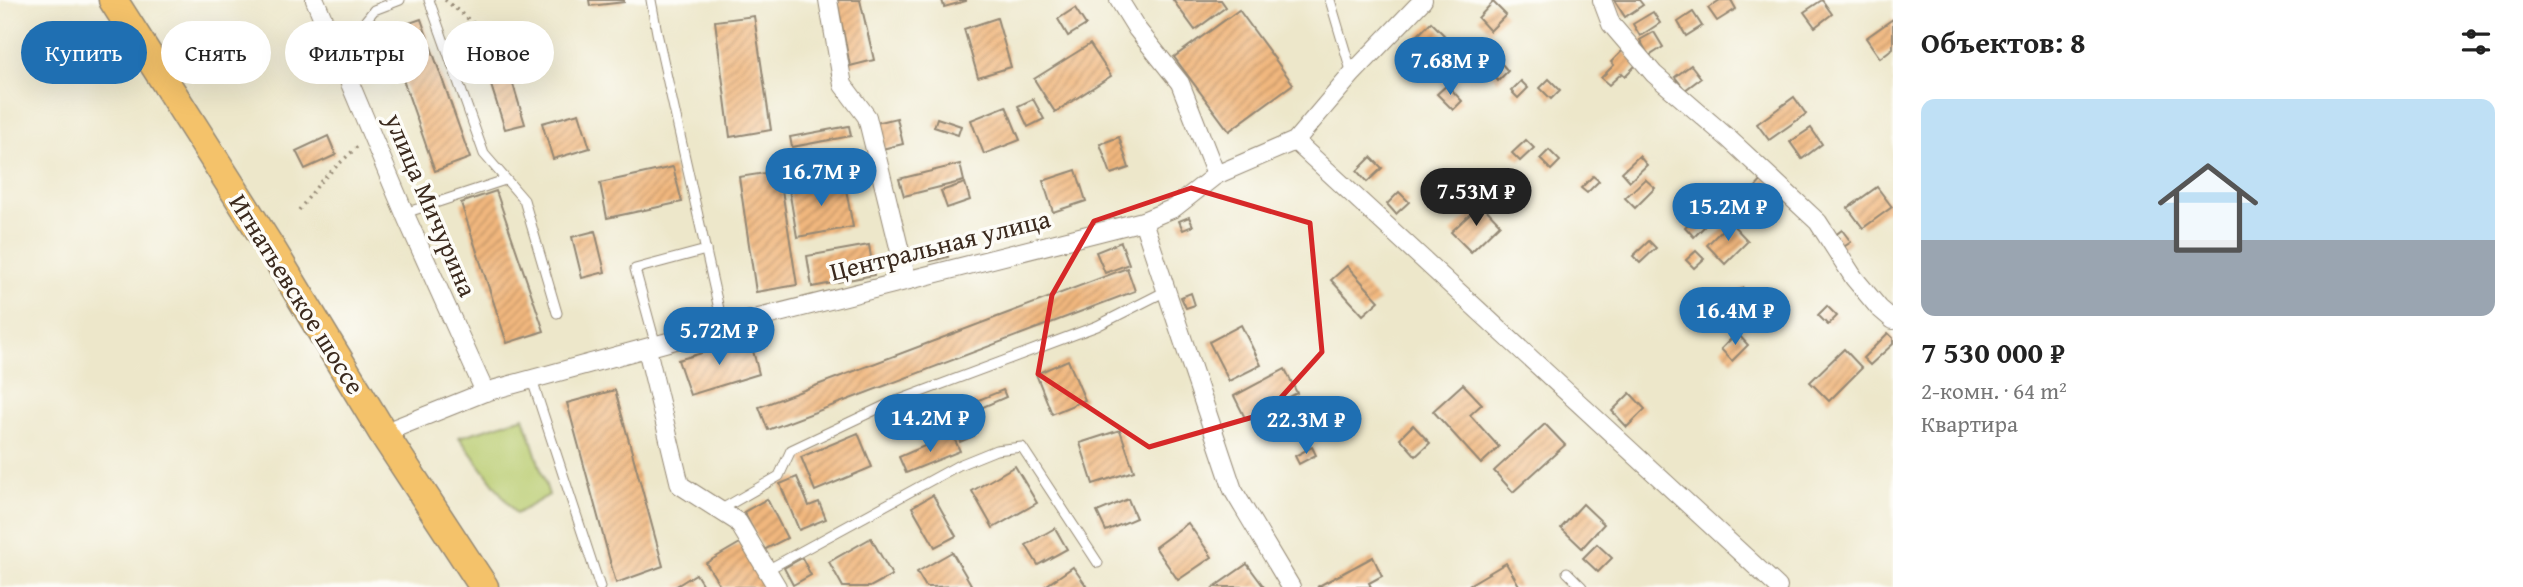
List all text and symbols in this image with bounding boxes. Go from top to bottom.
text: Объектов: 8 [1921,20,2085,64]
chip: Купить [21,21,147,84]
chip: Снять [161,21,271,84]
chip: Фильтры [285,21,429,84]
chip: Новое [443,21,554,84]
icon: filters [2457,23,2495,61]
pin: 7.68M ₽ [1385,38,1515,97]
text: 7.68M ₽ [1410,43,1490,76]
street label: улица Мичурина [375,106,488,303]
icon: home [2145,145,2271,271]
pin: 16.7M ₽ [756,148,886,208]
text: 16.7M ₽ [781,154,861,187]
pin: 7.53M ₽ [1411,168,1541,228]
text: 7.53M ₽ [1436,174,1516,207]
pin: 15.2M ₽ [1663,184,1793,243]
street label: Игнатьевское шоссе [220,186,375,402]
text: 15.2M ₽ [1688,189,1768,222]
street label: Центральная улица [825,198,1055,291]
pin: 16.4M ₽ [1670,288,1800,347]
text: 16.4M ₽ [1695,293,1775,326]
pin: 5.72M ₽ [654,308,784,367]
text: 5.72M ₽ [679,313,759,346]
text: 7 530 000 ₽ [1921,330,2065,374]
text: 2-комн. · 64 m² [1921,374,2067,407]
pin: 14.2M ₽ [865,394,995,454]
pin: 22.3M ₽ [1241,396,1371,456]
text: 14.2M ₽ [890,400,970,433]
text: 22.3M ₽ [1266,402,1346,435]
text: Квартира [1921,407,2018,440]

